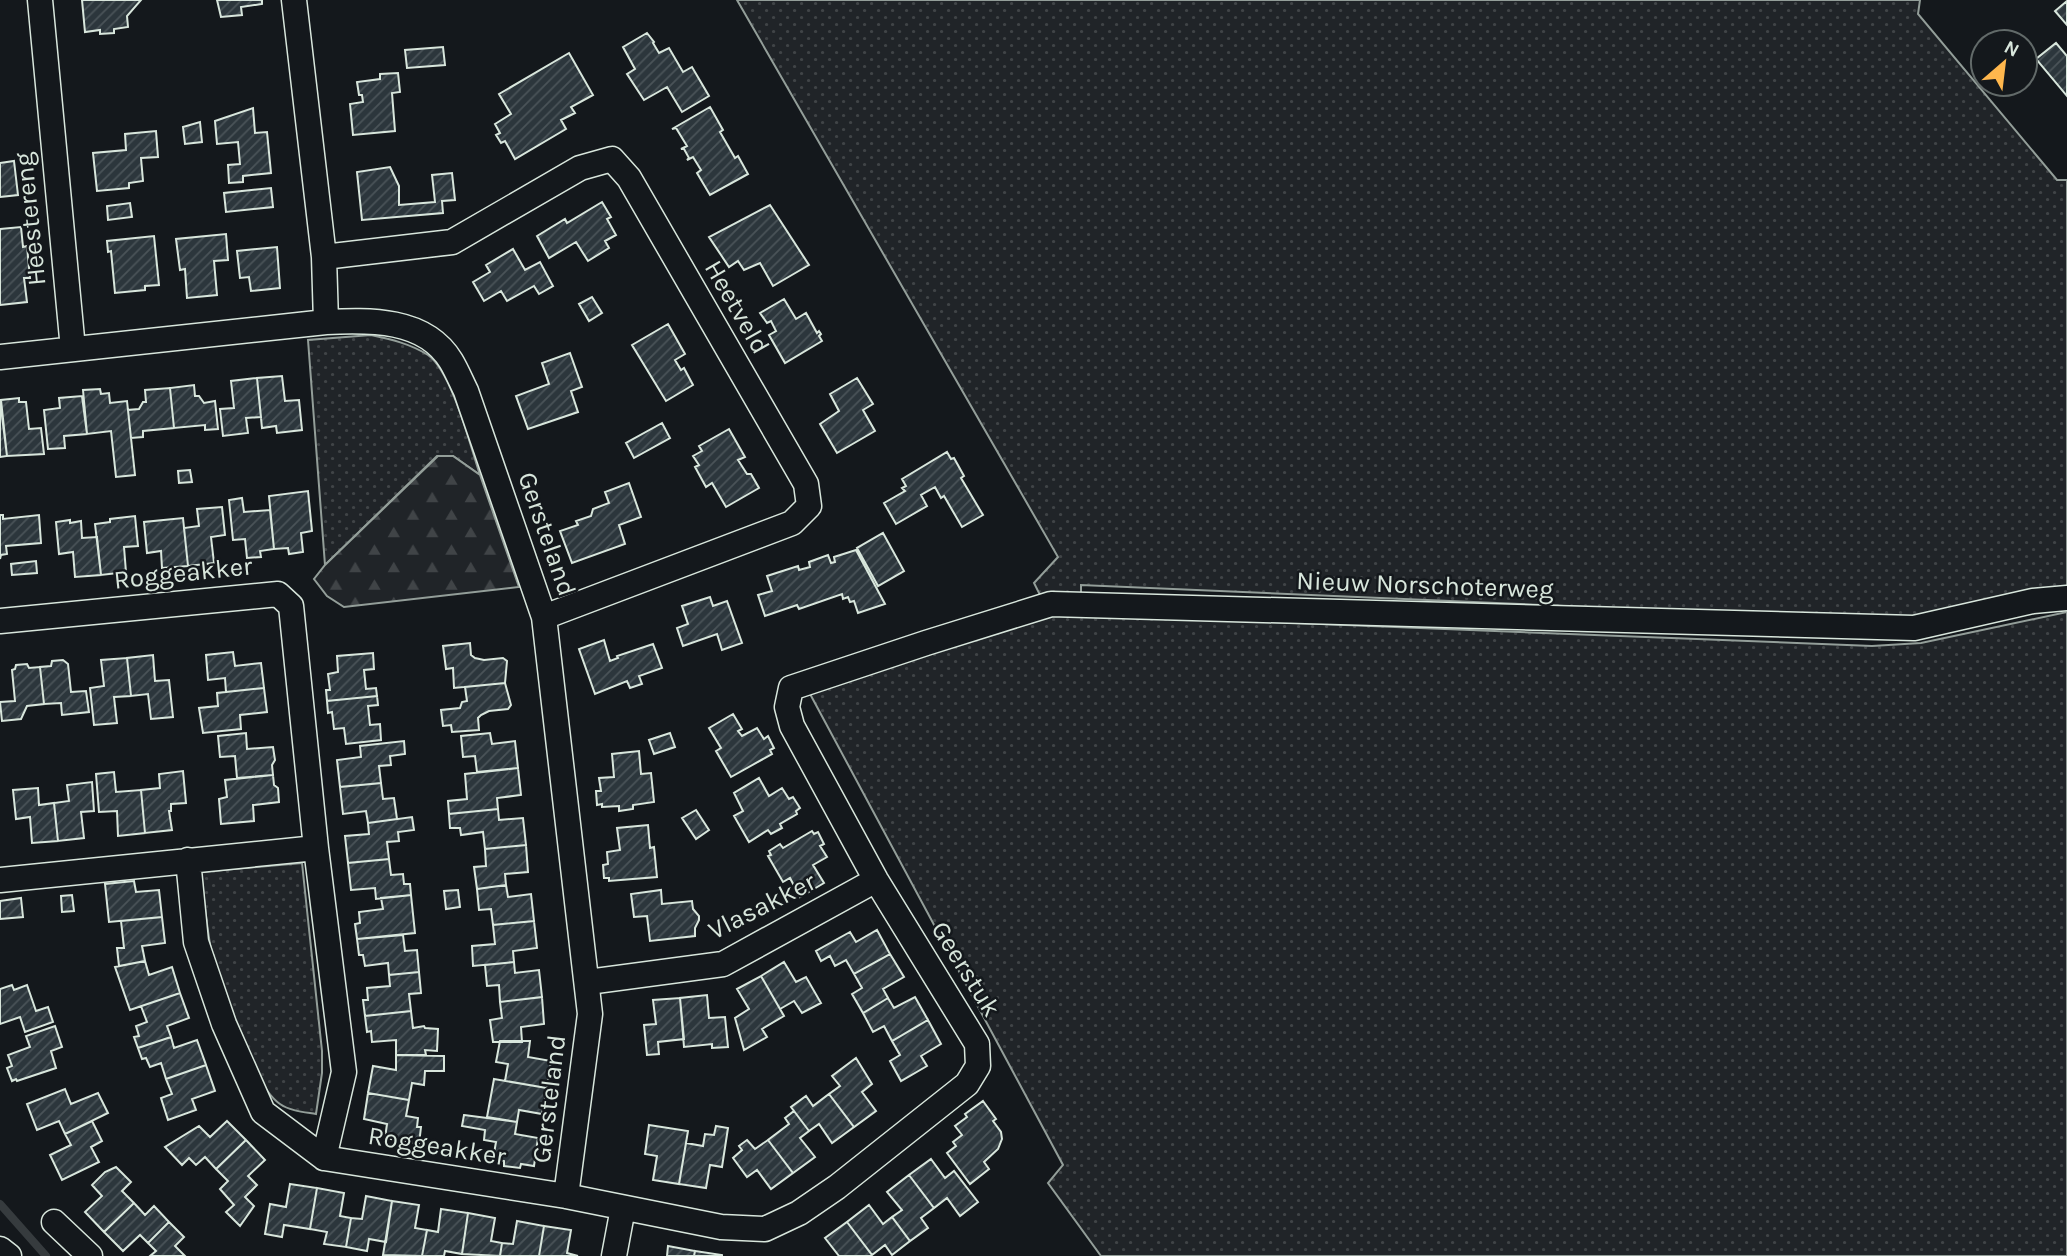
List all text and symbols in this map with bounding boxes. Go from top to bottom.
north arrow [1969,28,2039,98]
text: N [2000,36,2023,62]
street label: Heestereng [8,150,52,287]
street label: Heetveld [698,255,776,359]
street label: Gersteland [511,468,583,600]
street label: Roggeakker [112,550,254,596]
street label: Nieuw Norschoterweg [1296,565,1554,605]
street label: Vlasakker [703,866,821,946]
street label: Geerstuk [925,916,1007,1022]
street label: Gersteland [526,1033,572,1165]
street label: Roggeakker [366,1120,509,1172]

